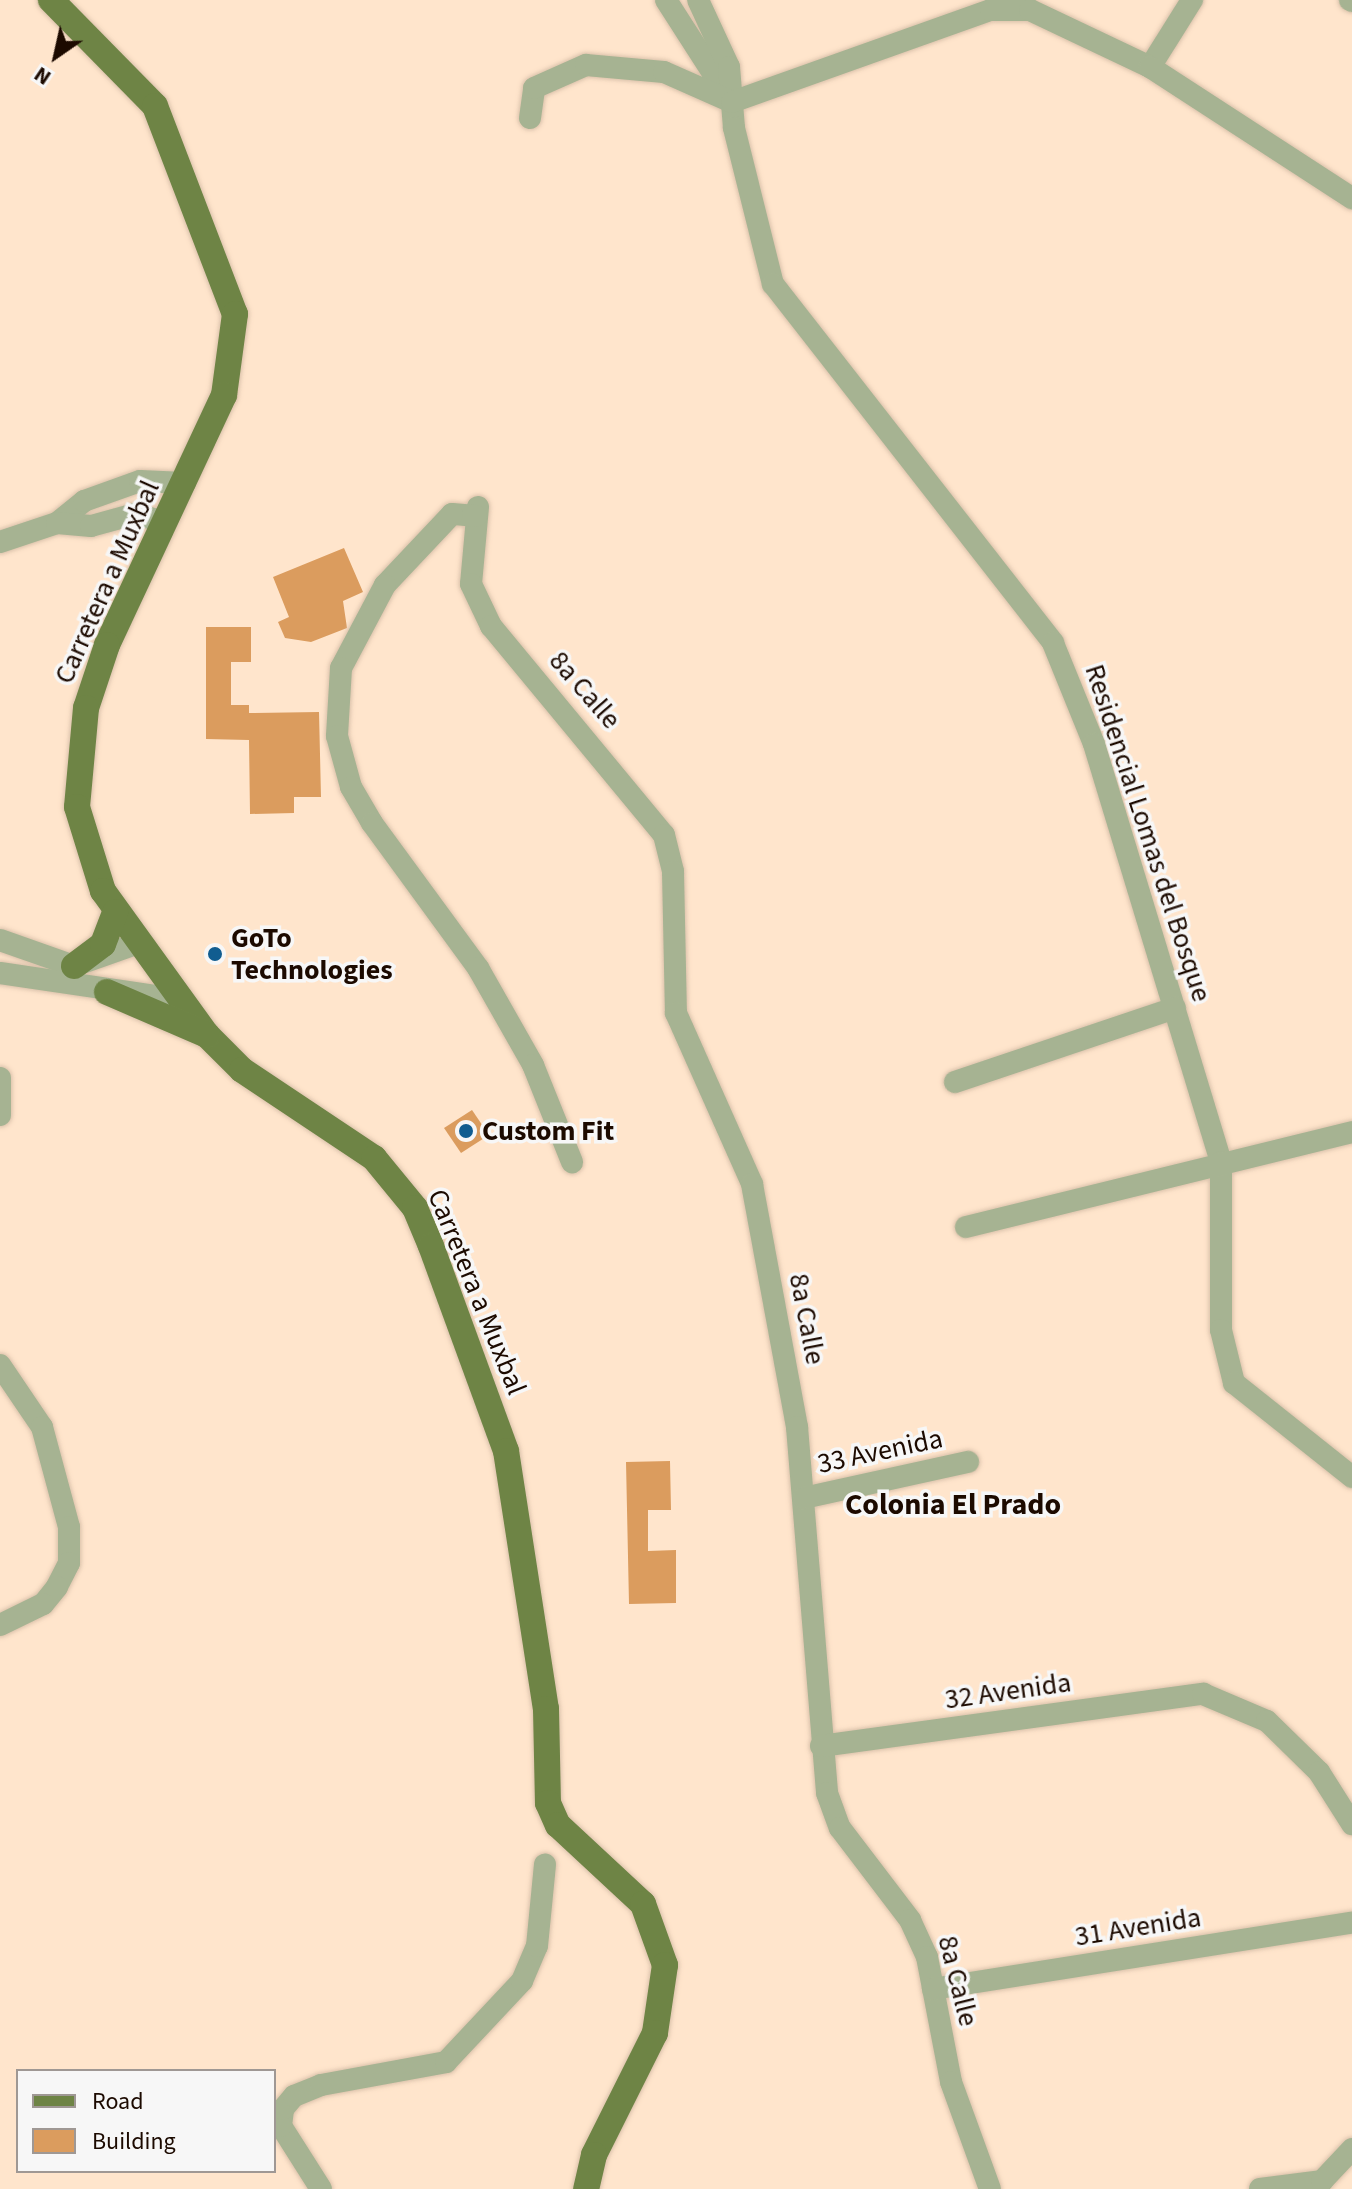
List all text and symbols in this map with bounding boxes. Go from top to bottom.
north arrow [16,16,96,96]
text: N [28,59,58,93]
street label: Carretera a Muxbal [47,475,167,689]
street label: 8a Calle [542,644,628,736]
street label: Residencial Lomas del Bosque [1078,660,1218,1006]
place label: GoTo Technologies [231,921,393,987]
marker: GoTo Technologies [206,945,224,963]
place label: Custom Fit [482,1114,614,1148]
marker: Custom Fit [457,1122,475,1140]
street label: Carretera a Muxbal [420,1184,534,1400]
street label: 8a Calle [782,1271,832,1367]
street label: 33 Avenida [814,1421,946,1481]
district label: Colonia El Prado [845,1487,1061,1523]
street label: 32 Avenida [943,1666,1073,1716]
street label: 31 Avenida [1073,1900,1203,1954]
street label: 8a Calle [931,1932,985,2030]
legend [16,2069,276,2173]
text: Road [92,2084,144,2119]
text: Building [92,2124,176,2159]

